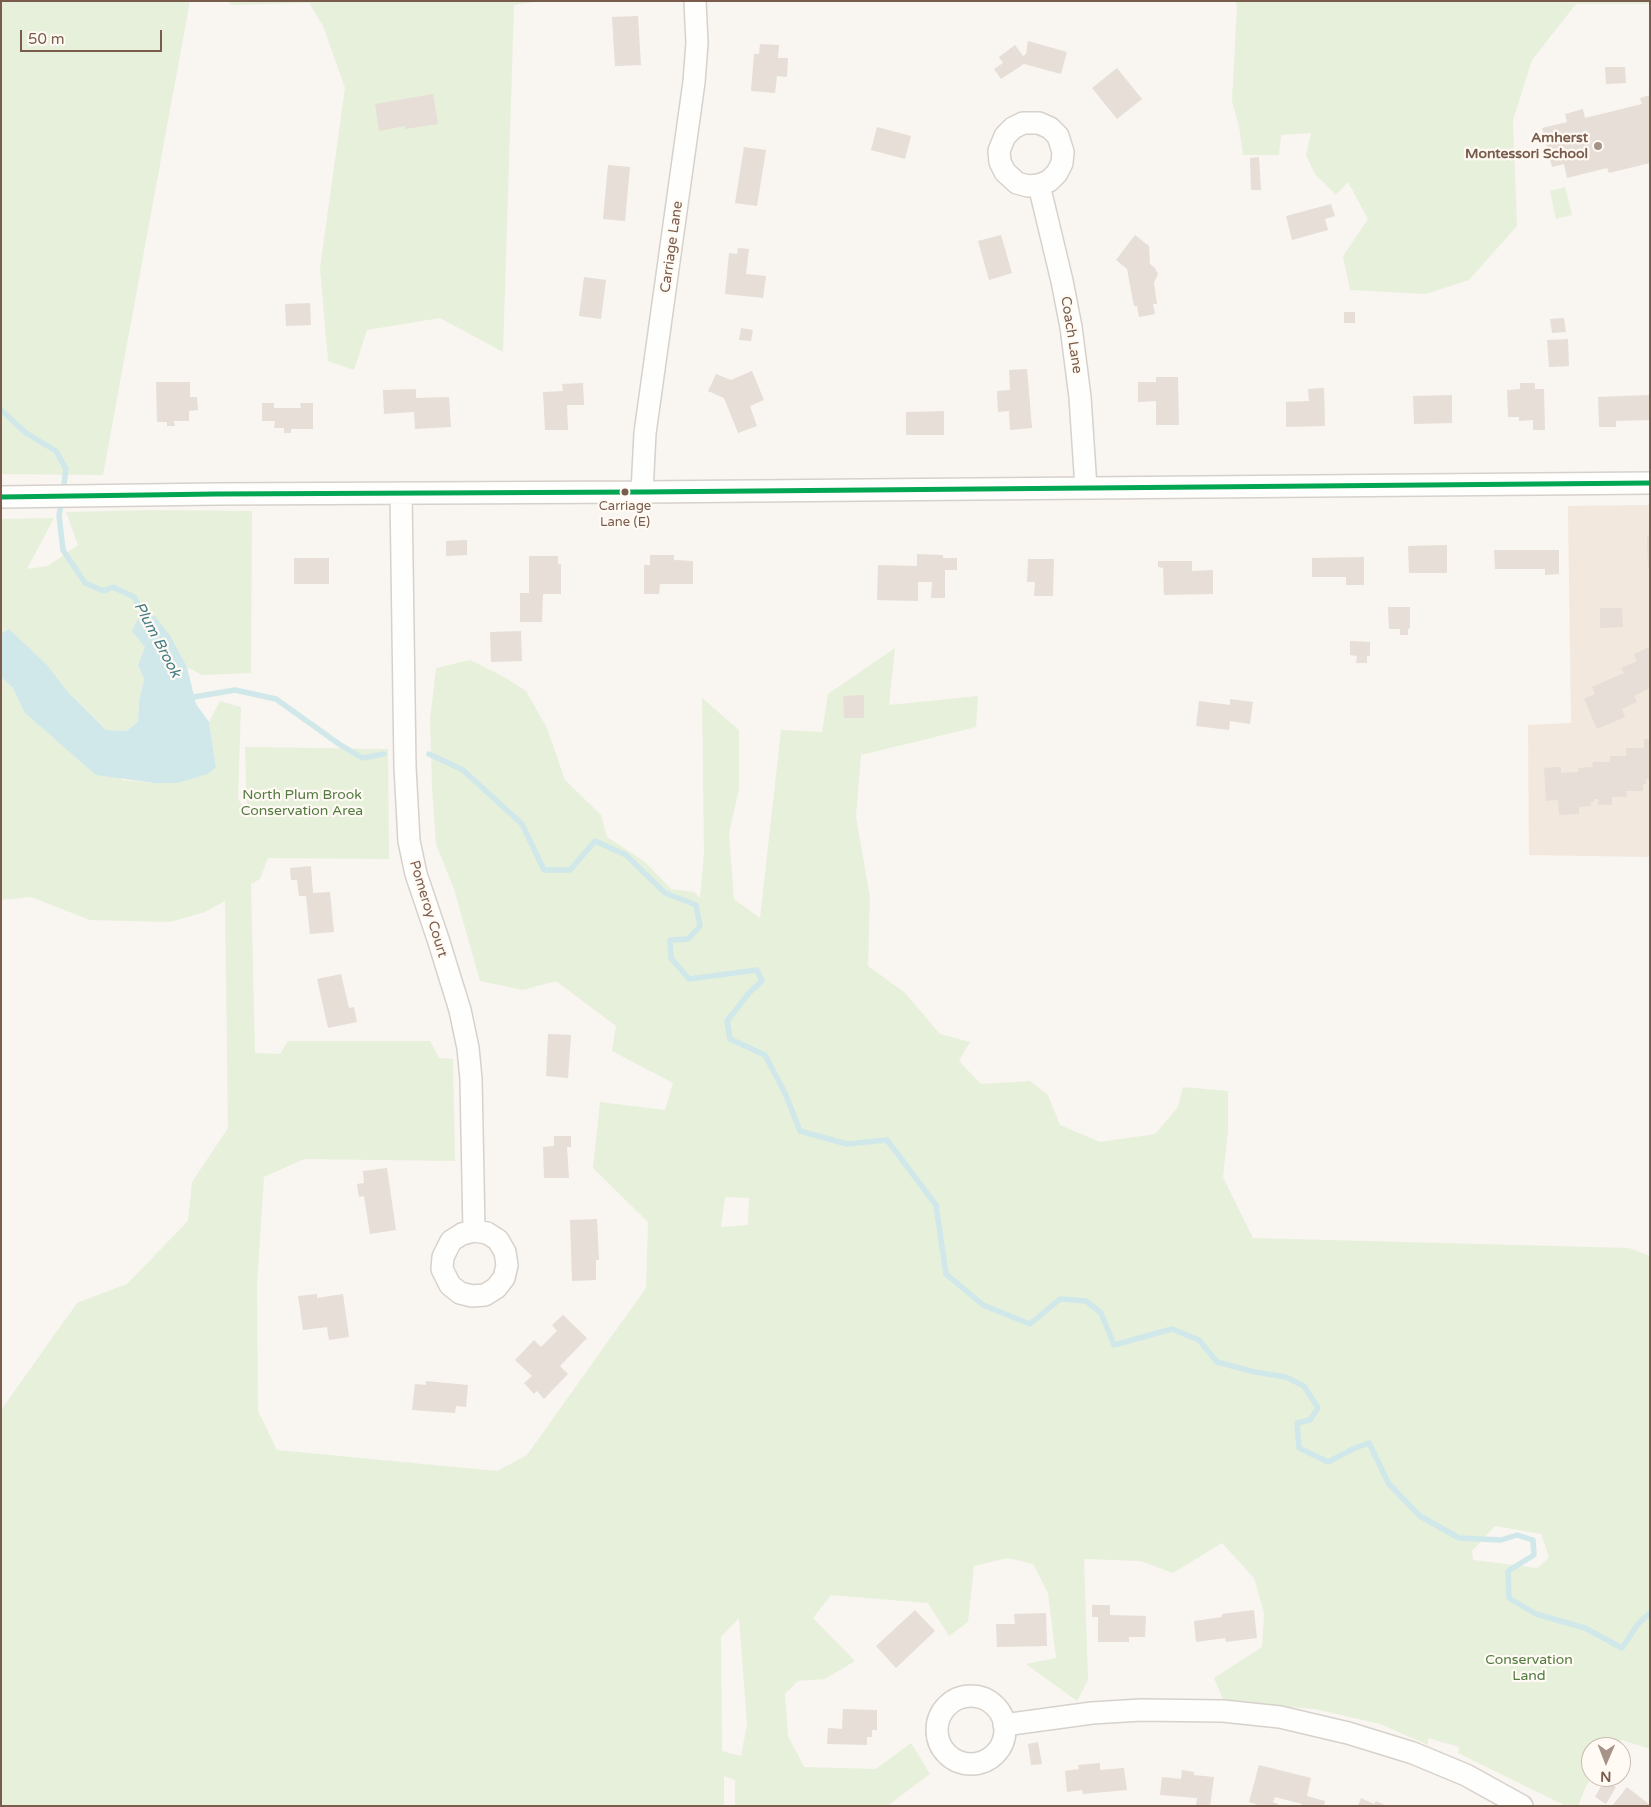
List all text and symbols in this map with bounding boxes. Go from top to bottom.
scale bar [22,20,165,52]
text: 50 m [28,30,65,48]
place label: Amherst Montessori School [1465,130,1588,162]
marker: Amherst Montessori School [1592,140,1604,152]
street label: Carriage Lane [657,200,687,294]
street label: Coach Lane [1057,295,1085,375]
marker: Carriage Lane (E) [620,487,630,497]
place label: Carriage Lane (E) [599,499,651,530]
water label: Plum Brook [130,599,184,681]
park label: North Plum Brook Conservation Area [241,787,363,820]
street label: Pomeroy Court [405,859,451,959]
park label: Conservation Land [1485,1652,1573,1684]
north arrow [1581,1737,1631,1787]
text: N [1600,1768,1612,1785]

